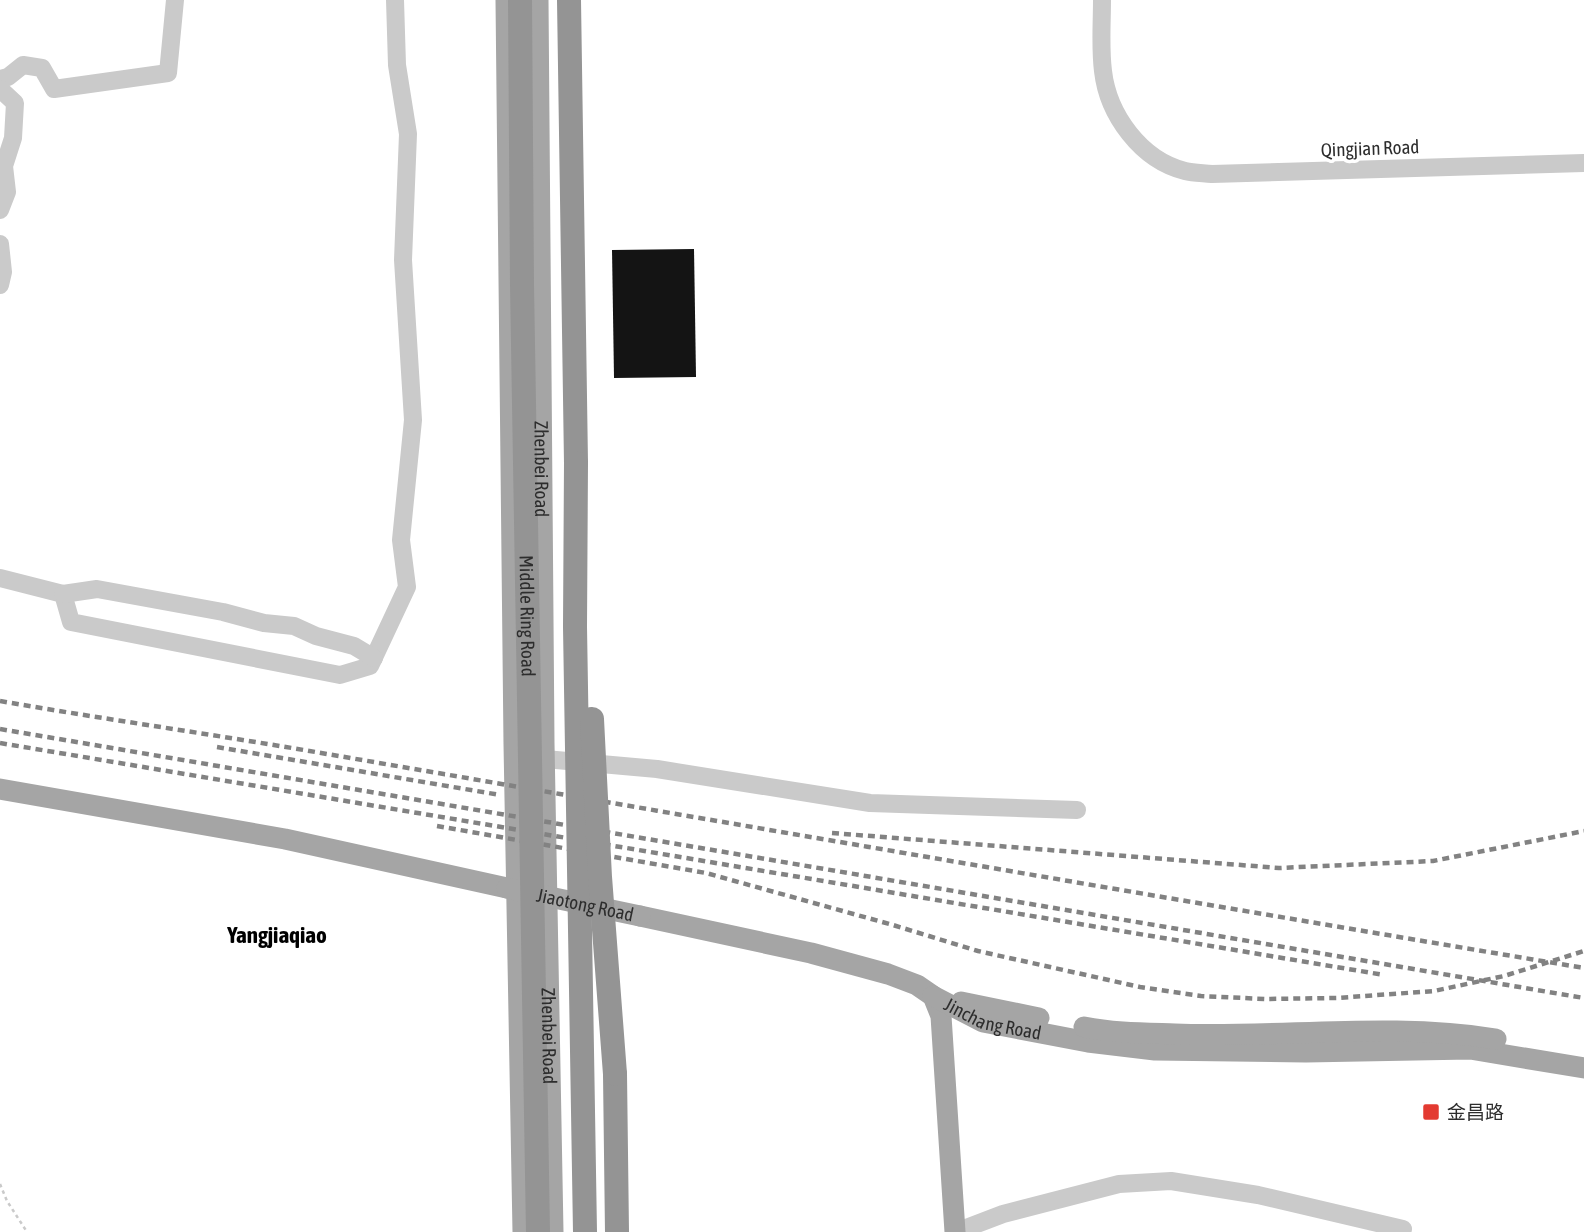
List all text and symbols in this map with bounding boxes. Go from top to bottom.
street label: Qingjian Road [1320,135,1420,161]
street label: Zhenbei Road [530,421,553,517]
street label: Middle Ring Road [516,555,540,677]
street label: Jiaotong Road [535,884,636,925]
district label: Yangjiaqiao [226,922,327,948]
street label: Zhenbei Road [538,987,561,1084]
street label: Jinchang Road [941,993,1043,1044]
place label: 金昌路 [1447,1101,1504,1123]
marker: 金昌路 [1421,1102,1441,1122]

